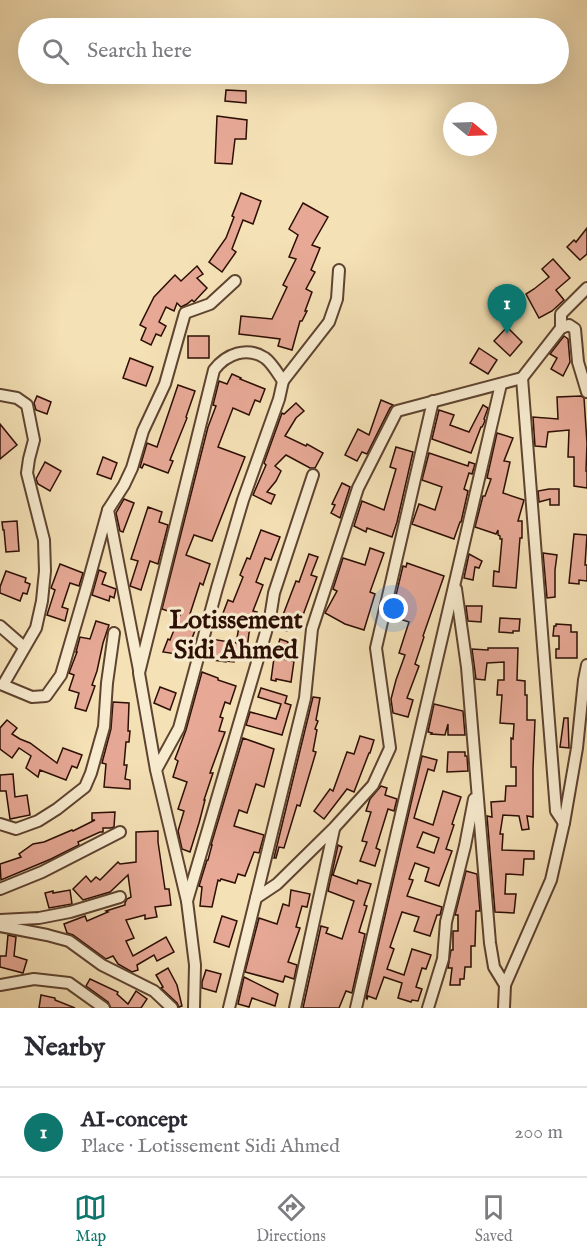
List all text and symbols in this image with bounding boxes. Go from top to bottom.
search box [18,18,569,84]
icon: search [39,35,72,68]
text: Search here [87,37,192,65]
north arrow [443,102,497,156]
pin: 1 [488,284,526,334]
your location [379,594,408,623]
district label: Lotissement Sidi Ahmed [169,604,303,667]
text: Nearby [24,1031,105,1064]
text: AI-concept [81,1106,188,1134]
text: 1 [40,1120,47,1145]
text: 200 m [514,1120,563,1145]
text: Place · Lotissement Sidi Ahmed [81,1134,340,1159]
tab: Map [74,1191,107,1247]
tab: Directions [256,1191,326,1247]
tab: Saved [475,1191,513,1247]

